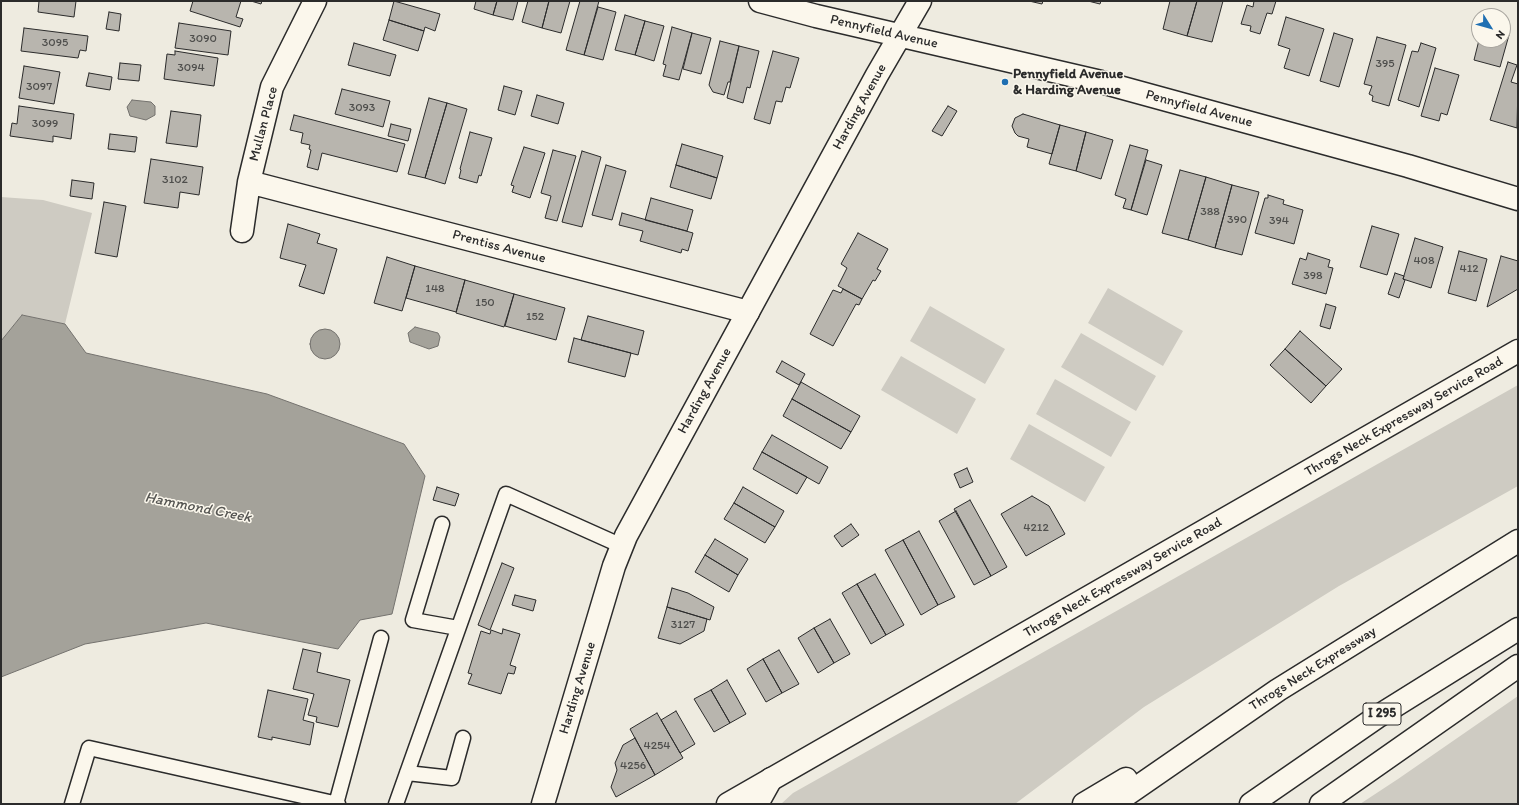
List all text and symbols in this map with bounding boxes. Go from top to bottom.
north arrow [1471,8,1511,48]
street label: Pennyfield Avenue [828,11,940,53]
text: N [1493,28,1508,42]
house number: 3090 [189,32,217,46]
house number: 3095 [42,36,68,50]
house number: 395 [1375,57,1395,71]
house number: 3094 [177,61,205,75]
street label: Harding Avenue [829,61,891,153]
place label: Pennyfield Avenue & Harding Avenue [1013,66,1123,98]
marker: Pennyfield Avenue & Harding Avenue [1000,77,1010,87]
house number: 3097 [26,80,52,94]
street label: Mullan Place [246,85,282,163]
street label: Pennyfield Avenue [1144,87,1254,131]
house number: 3093 [349,101,375,115]
house number: 3099 [32,117,58,131]
house number: 3102 [162,173,188,187]
house number: 388 [1200,205,1220,219]
house number: 390 [1227,213,1247,227]
house number: 394 [1269,214,1289,228]
street label: Prentiss Avenue [450,226,548,268]
house number: 408 [1413,254,1435,268]
house number: 412 [1459,262,1479,276]
house number: 398 [1303,269,1323,283]
house number: 148 [425,282,445,296]
house number: 150 [475,296,495,310]
house number: 152 [526,310,544,324]
street label: Harding Avenue [674,345,736,437]
street label: Throgs Neck Expressway Service Road [1302,353,1506,481]
water label: Hammond Creek [143,489,253,527]
street label: Throgs Neck Expressway Service Road [1021,514,1225,642]
house number: 4212 [1023,521,1049,535]
house number: 3127 [671,618,695,632]
street label: Throgs Neck Expressway [1246,623,1380,715]
street label: Harding Avenue [556,640,600,736]
road number: I 295 [1363,703,1401,725]
house number: 4254 [643,739,671,753]
house number: 4256 [620,759,646,773]

